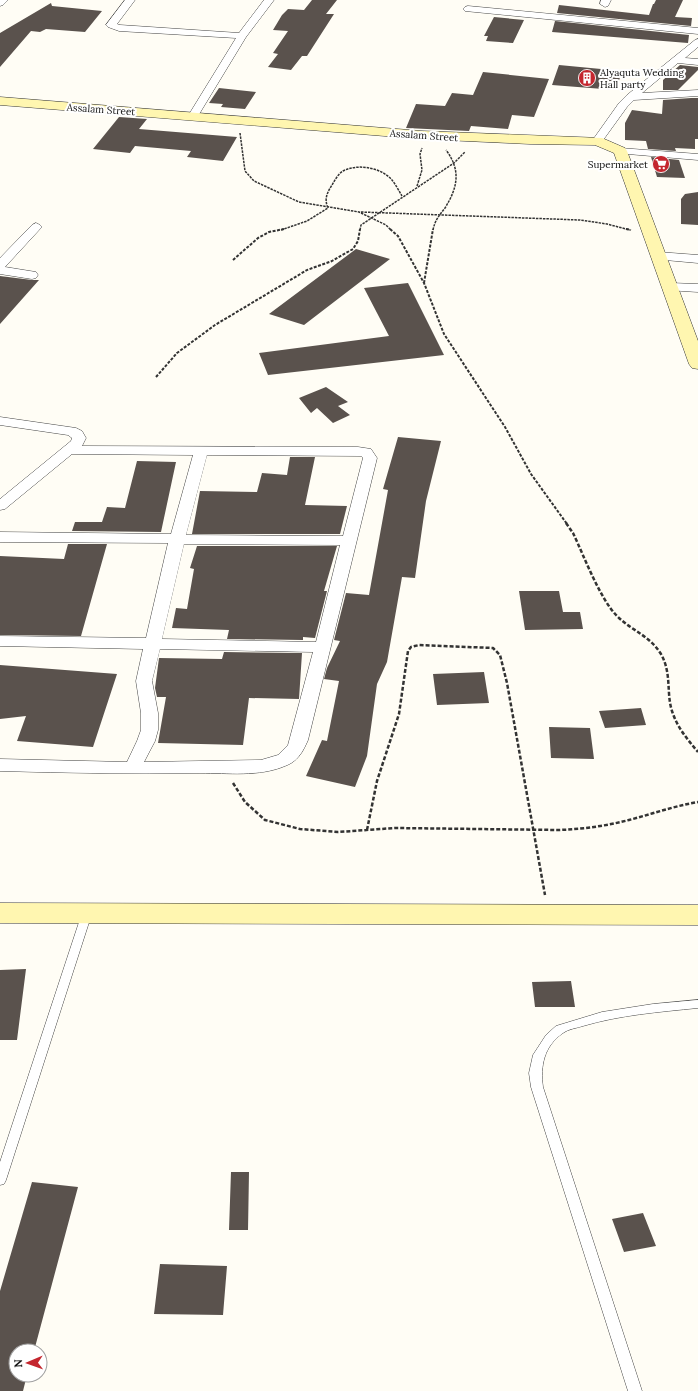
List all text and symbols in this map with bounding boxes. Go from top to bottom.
place label: Alyaquta Wedding Hall party [599,66,684,91]
building icon: Alyaquta Wedding Hall party [577,68,597,88]
street label: Assalam Street [65,101,136,118]
street label: Assalam Street [388,127,459,144]
supermarket icon: Supermarket [651,154,671,174]
place label: Supermarket [588,158,648,171]
north arrow [8,1343,48,1383]
text: N [11,1358,25,1368]

